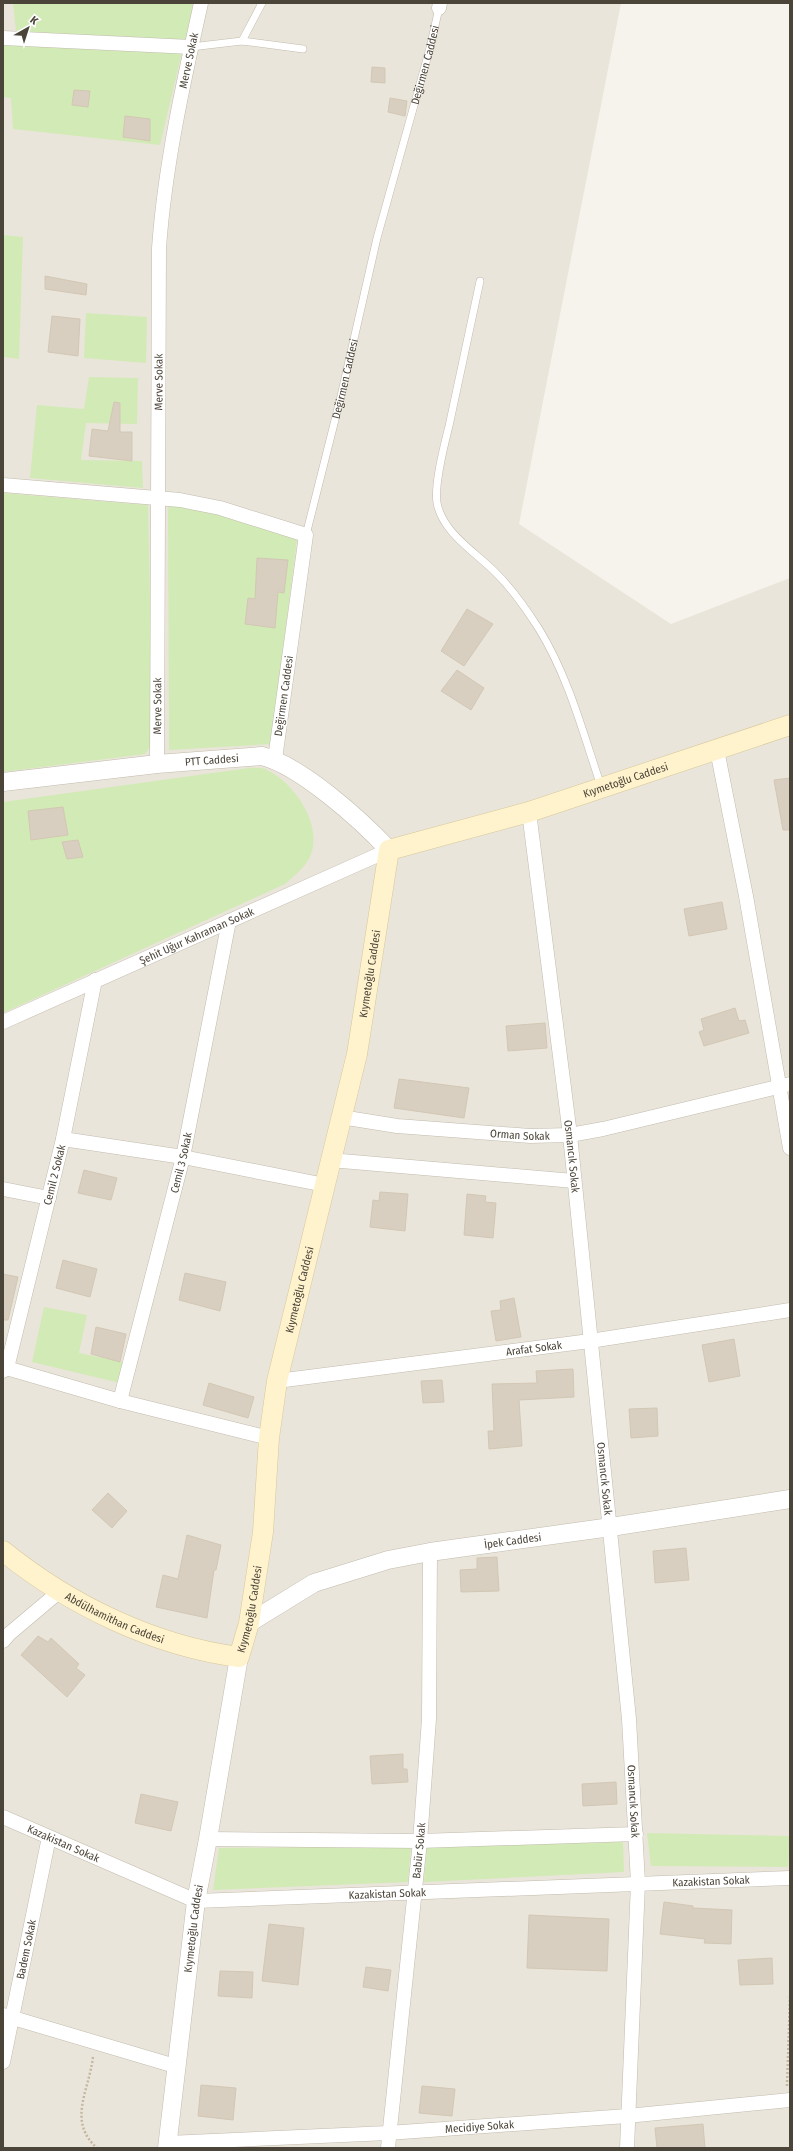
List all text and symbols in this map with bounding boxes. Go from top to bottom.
north arrow [8,8,48,48]
text: K [27,14,41,28]
street label: Değirmen Caddesi [408,24,441,106]
street label: Merve Sokak [176,30,201,90]
street label: Değirmen Caddesi [329,337,360,420]
street label: Merve Sokak [152,353,165,410]
street label: Değirmen Caddesi [272,655,296,737]
street label: Merve Sokak [151,677,164,734]
street label: PTT Caddesi [184,751,239,768]
street label: Kıymetoğlu Caddesi [581,760,670,800]
street label: Şehit Uğur Kahraman Sokak [137,904,257,967]
street label: Kıymetoğlu Caddesi [356,929,383,1019]
street label: Osmancık Sokak [562,1119,582,1194]
street label: Orman Sokak [490,1127,551,1143]
street label: Cemil 3 Sokak [167,1130,194,1194]
street label: Cemil 2 Sokak [41,1142,68,1206]
street label: Kıymetoğlu Caddesi [282,1245,316,1334]
street label: Arafat Sokak [505,1338,563,1358]
street label: Osmancık Sokak [595,1442,615,1517]
street label: İpek Caddesi [483,1530,542,1551]
street label: Kıymetoğlu Caddesi [234,1564,264,1654]
street label: Abdülhamithan Caddesi [63,1589,166,1646]
street label: Osmancık Sokak [625,1764,642,1839]
street label: Babür Sokak [410,1821,428,1879]
street label: Kazakistan Sokak [25,1822,102,1865]
street label: Kazakistan Sokak [672,1873,751,1889]
street label: Kıymetoğlu Caddesi [181,1883,206,1973]
street label: Kazakistan Sokak [348,1886,427,1902]
street label: Badem Sokak [14,1918,39,1980]
street label: Mecidiye Sokak [445,2117,515,2135]

